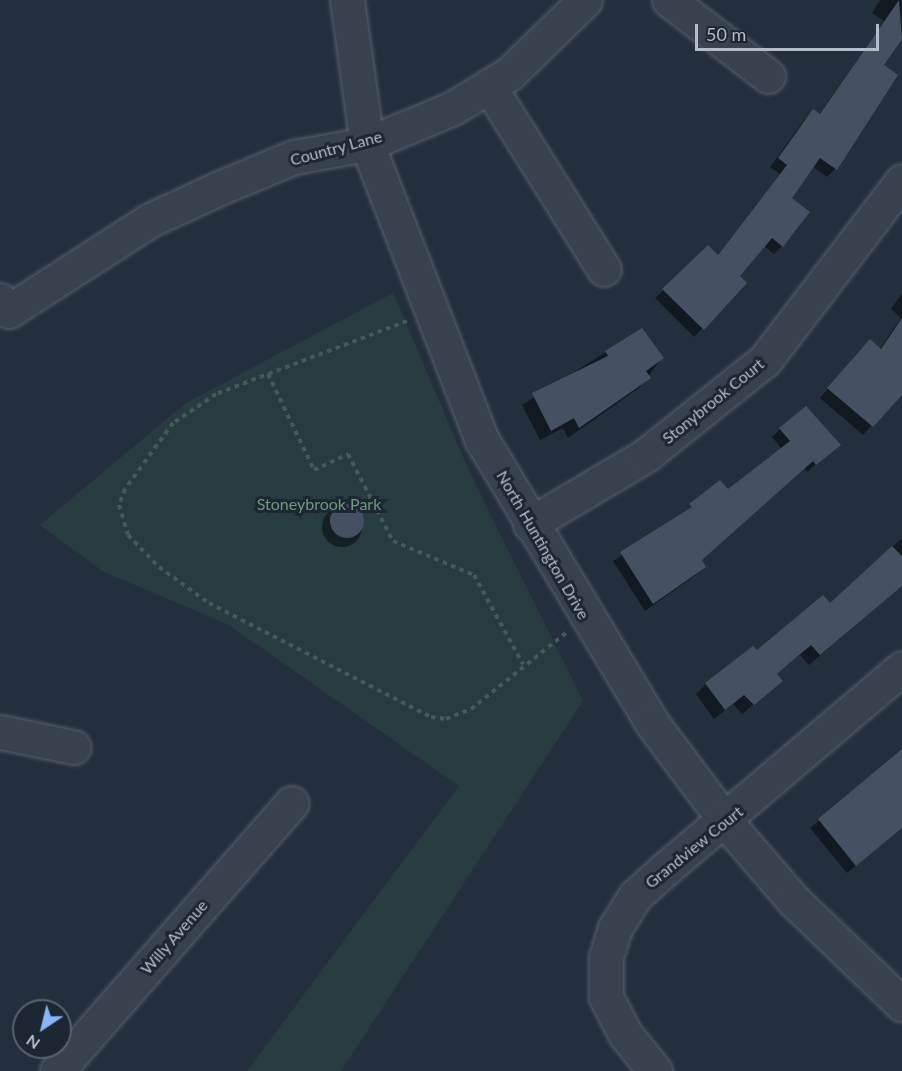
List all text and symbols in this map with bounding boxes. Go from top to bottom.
scale bar [698,12,882,50]
text: 50 m [706,23,746,45]
street label: Country Lane [288,126,384,170]
street label: Stonybrook Court [658,354,768,448]
street label: North Huntington Drive [493,467,593,623]
park label: Stoneybrook Park [257,494,381,514]
street label: Grandview Court [641,802,747,892]
street label: Willy Avenue [136,896,212,978]
north arrow [12,999,72,1059]
text: N [22,1031,43,1054]

